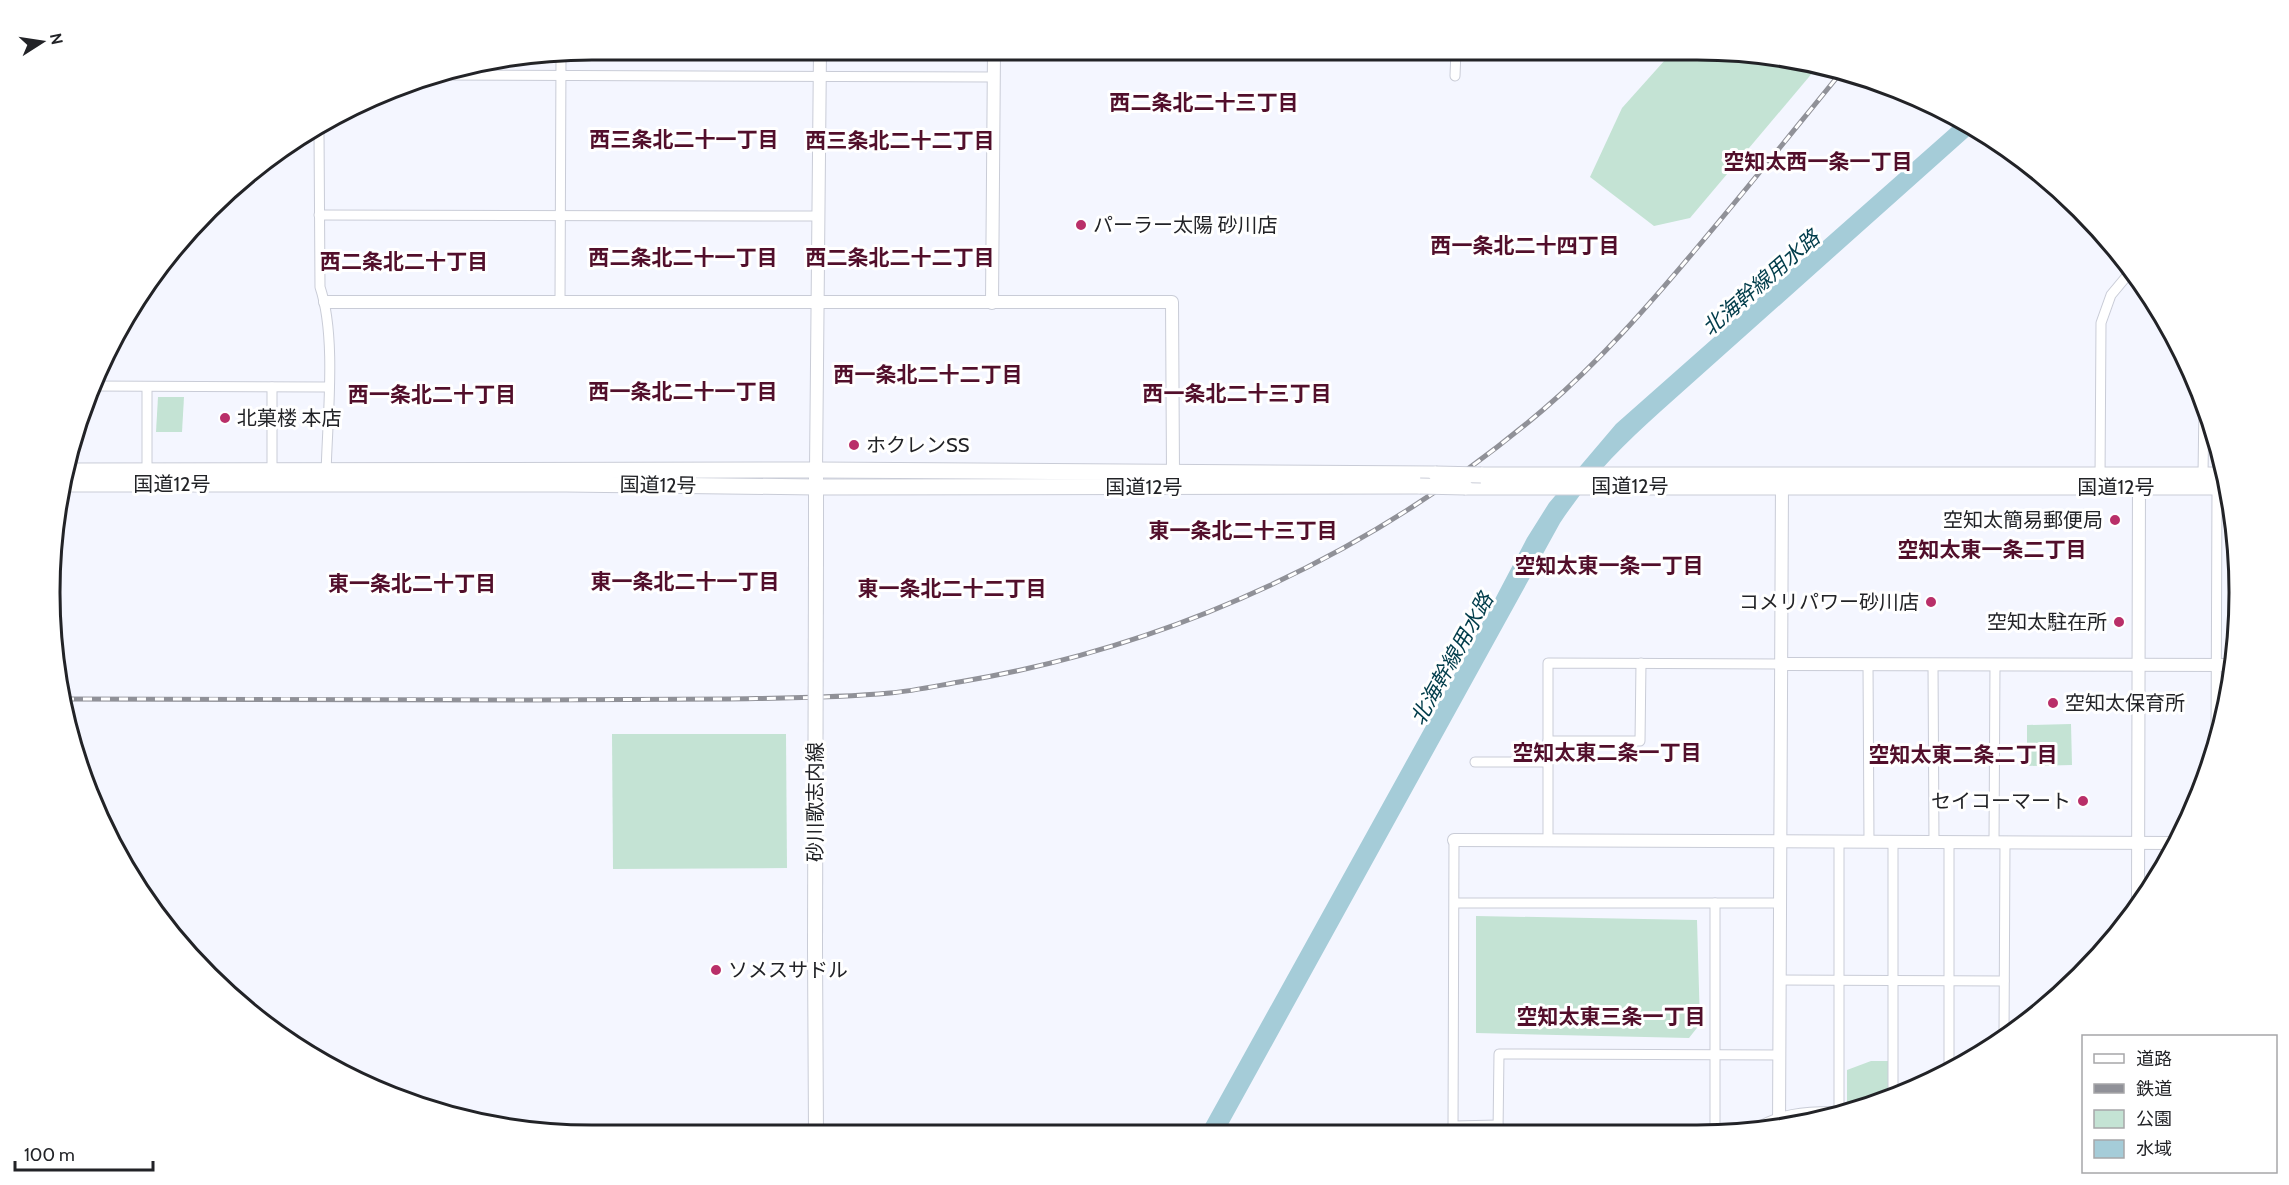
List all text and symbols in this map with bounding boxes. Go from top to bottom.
north arrow [12,12,72,72]
text: N [46,31,67,46]
district label: 西二条北二十三丁目 [1110,90,1299,115]
district label: 西三条北二十一丁目 [590,127,779,152]
district label: 西三条北二十二丁目 [806,128,995,153]
district label: 空知太西一条一丁目 [1724,149,1913,174]
place label: パーラー太陽 砂川店 [1093,213,1278,237]
marker: パーラー太陽 砂川店 [1074,218,1088,232]
water label: 北海幹線用水路 [1697,224,1826,340]
district label: 西一条北二十四丁目 [1431,233,1620,258]
district label: 西二条北二十一丁目 [589,245,778,270]
district label: 西二条北二十二丁目 [806,245,995,270]
district label: 西二条北二十丁目 [320,249,488,274]
district label: 西一条北二十二丁目 [834,362,1023,387]
district label: 西一条北二十一丁目 [589,379,778,404]
district label: 西一条北二十三丁目 [1143,381,1332,406]
district label: 西一条北二十丁目 [348,382,516,407]
place label: 北菓楼 本店 [237,406,342,430]
marker: 北菓楼 本店 [218,411,232,425]
place label: ホクレンSS [866,433,970,457]
marker: ホクレンSS [847,438,861,452]
street label: 国道12号 [134,472,211,496]
street label: 国道12号 [619,472,697,498]
street label: 国道12号 [1592,474,1669,498]
street label: 国道12号 [1106,475,1183,499]
street label: 国道12号 [2078,475,2155,499]
place label: 空知太簡易郵便局 [1943,508,2103,532]
marker: 空知太簡易郵便局 [2108,513,2122,527]
district label: 東一条北二十三丁目 [1149,518,1338,543]
district label: 空知太東一条二丁目 [1898,537,2087,562]
district label: 空知太東一条一丁目 [1515,553,1704,578]
district label: 東一条北二十一丁目 [591,569,780,594]
district label: 東一条北二十丁目 [328,571,496,596]
district label: 東一条北二十二丁目 [858,576,1047,601]
water label: 北海幹線用水路 [1405,587,1499,729]
place label: コメリパワー砂川店 [1739,590,1919,614]
marker: コメリパワー砂川店 [1924,595,1938,609]
place label: 空知太駐在所 [1987,610,2107,634]
marker: 空知太駐在所 [2112,615,2126,629]
place label: 空知太保育所 [2065,691,2185,715]
marker: 空知太保育所 [2046,696,2060,710]
district label: 空知太東二条一丁目 [1513,740,1702,765]
street label: 砂川歌志内線 [803,742,827,862]
district label: 空知太東二条二丁目 [1869,742,2058,767]
place label: セイコーマート [1931,789,2071,813]
marker: セイコーマート [2076,794,2090,808]
place label: ソメスサドル [728,958,848,982]
marker: ソメスサドル [709,963,723,977]
district label: 空知太東三条一丁目 [1517,1004,1706,1029]
legend [2082,1035,2277,1173]
text: 道路 [2136,1048,2172,1070]
text: 鉄道 [2136,1078,2172,1100]
text: 公園 [2136,1108,2172,1130]
scale bar [15,1134,153,1172]
text: 水域 [2136,1138,2172,1160]
text: 100 m [24,1144,75,1166]

